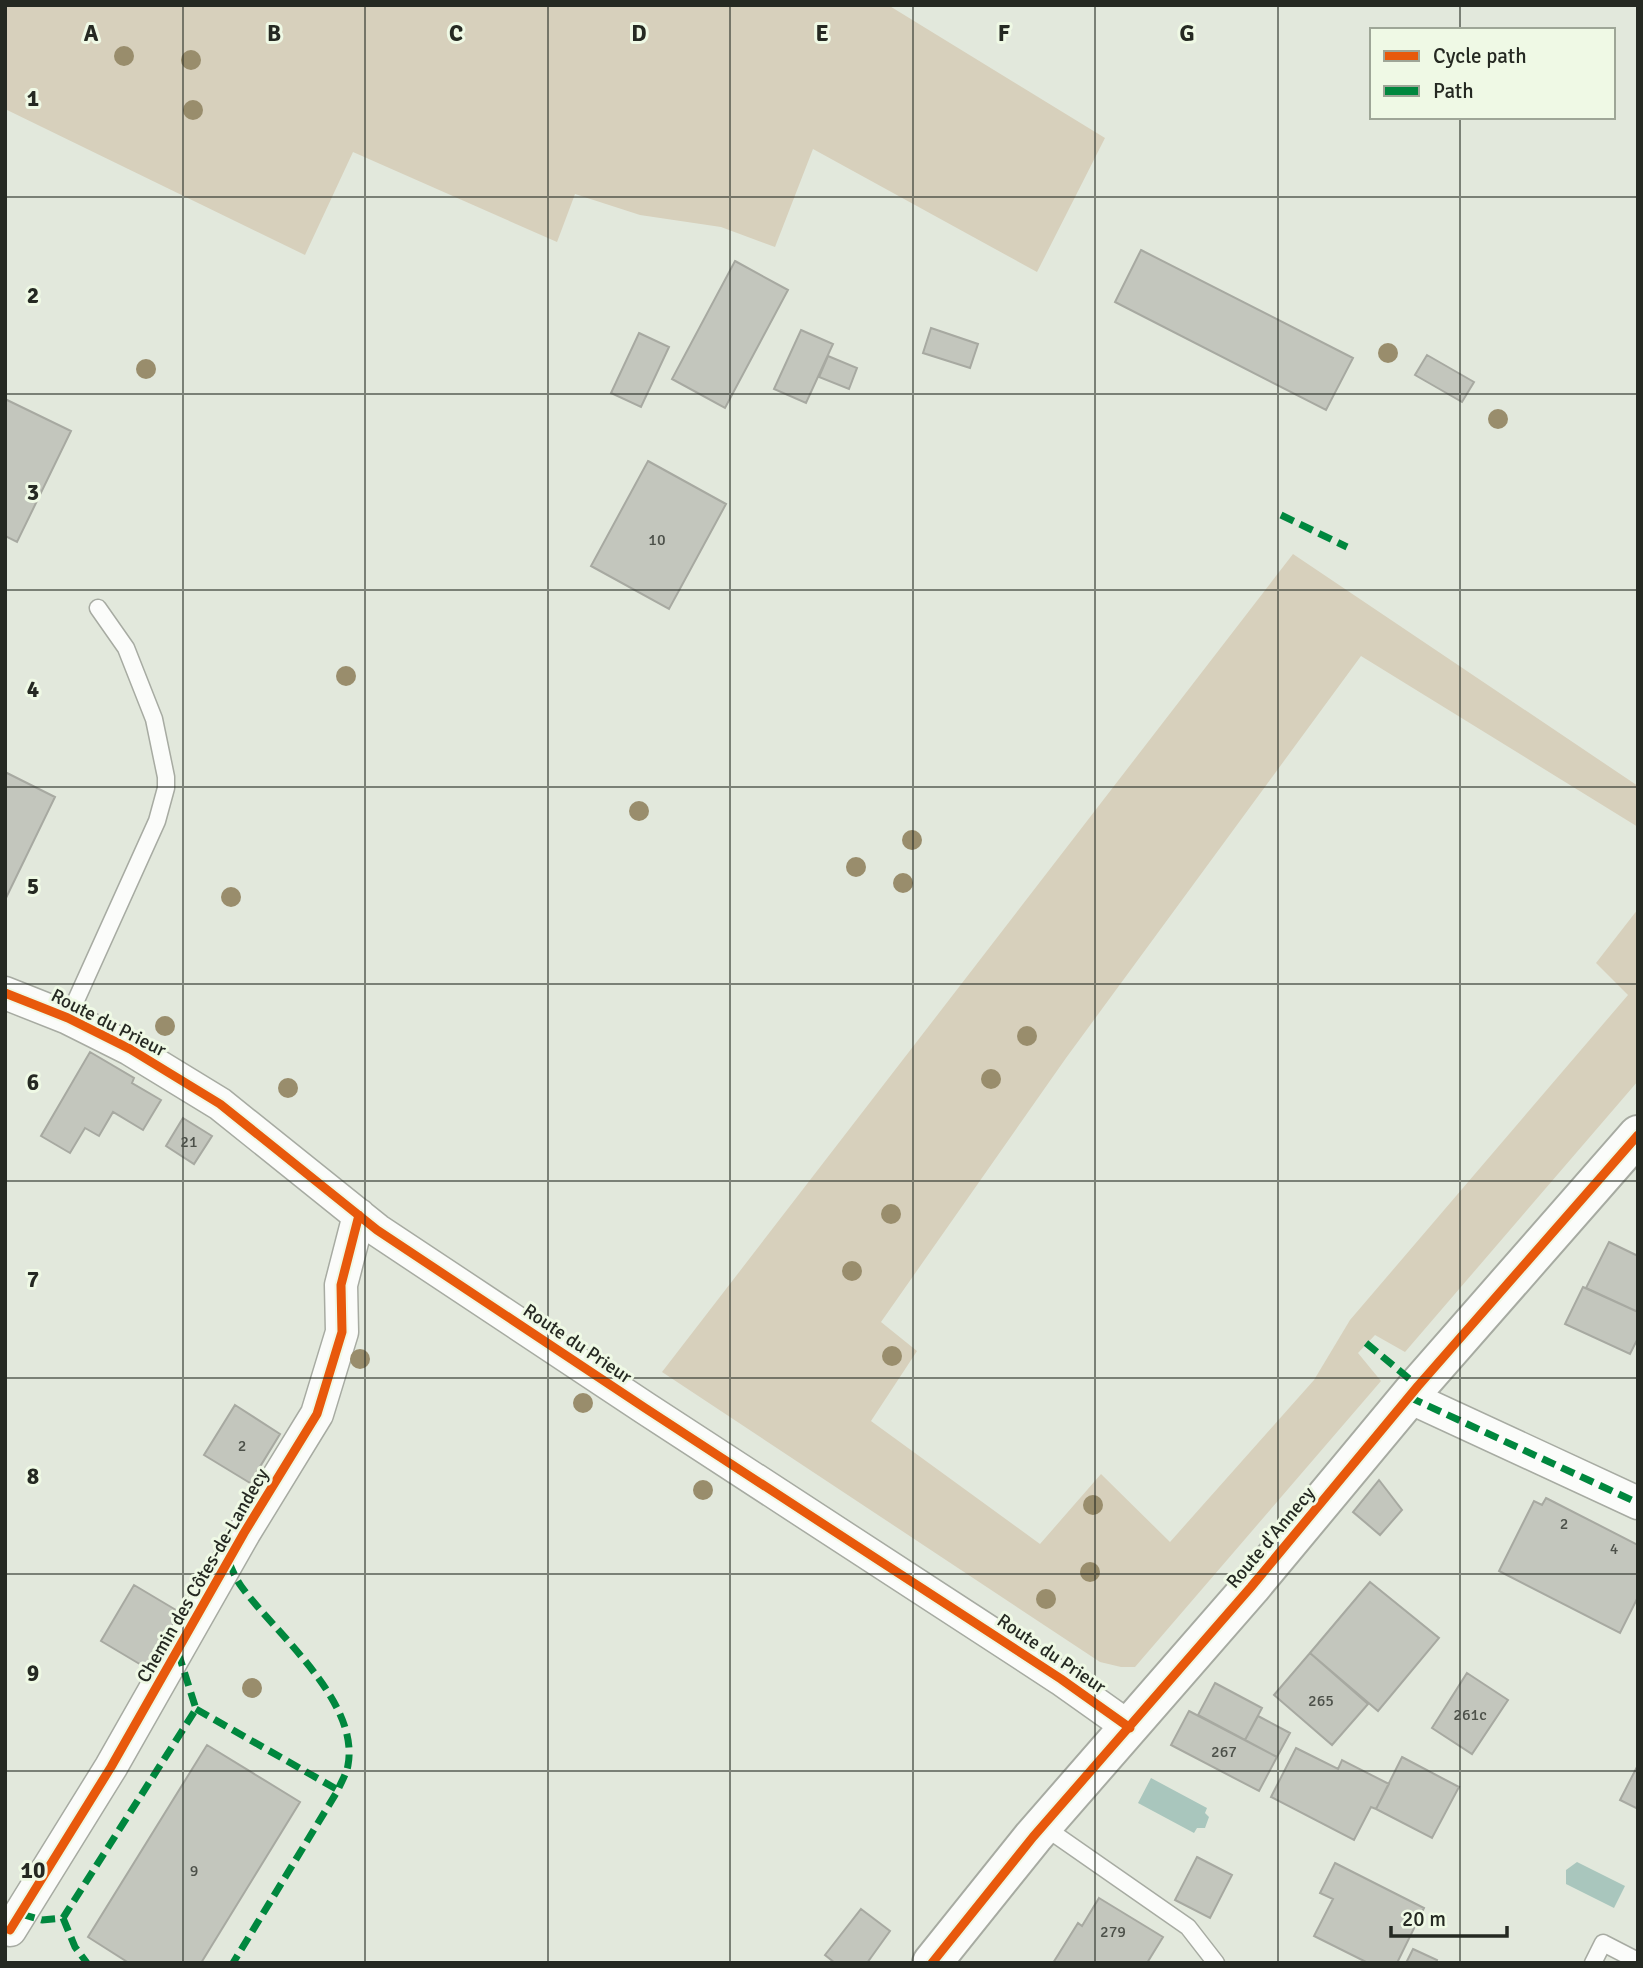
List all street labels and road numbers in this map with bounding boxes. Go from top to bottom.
street label: Route du Prieur [47,984,170,1062]
street label: Route du Prieur [518,1299,636,1389]
street label: Chemin des Côtes-de-Landecy [132,1464,274,1687]
street label: Route d'Annecy [1221,1482,1320,1593]
street label: Route du Prieur [992,1609,1110,1699]

